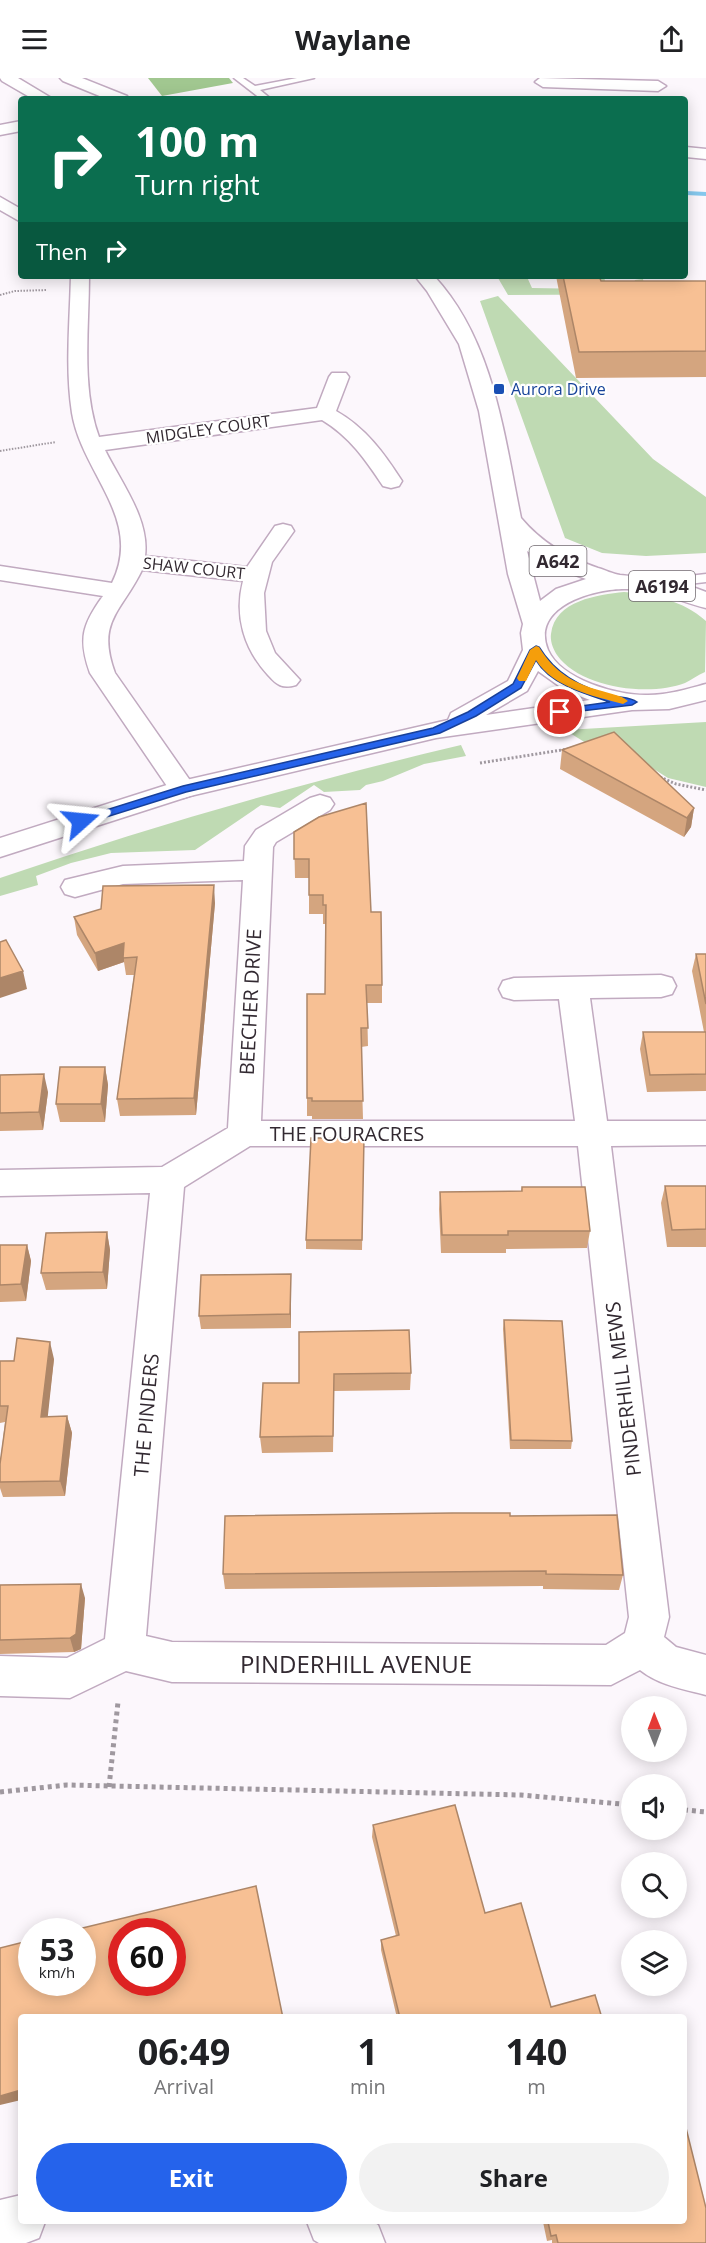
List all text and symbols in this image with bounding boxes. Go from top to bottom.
text: Waylane [295,21,411,58]
icon: menu [18,23,51,56]
icon: share [655,23,688,56]
text: 100 m [135,112,259,169]
icon: right [36,120,114,198]
text: Turn right [135,166,260,203]
icon: right [99,234,132,267]
text: Then [36,236,87,266]
place label: Aurora Drive [511,378,606,400]
marker: Aurora Drive [492,382,506,396]
street label: MIDGLEY COURT [144,409,272,449]
road number: A642 [530,546,586,576]
street label: SHAW COURT [142,552,246,584]
road number: A6194 [629,571,695,601]
pin [534,686,585,737]
icon: arrive [543,695,576,728]
position arrow [49,789,113,853]
street label: BEECHER DRIVE [233,928,267,1076]
street label: THE FOURACRES [270,1120,424,1147]
street label: PINDERHILL MEWS [599,1300,647,1478]
street label: THE PINDERS [127,1352,165,1478]
street label: PINDERHILL AVENUE [240,1647,472,1680]
north arrow [621,1696,687,1762]
map controls [621,1696,687,1996]
button: sound [621,1774,687,1840]
button: search [621,1852,687,1918]
speed limit sign: 60 [108,1918,186,1996]
text: 53 [40,1929,74,1970]
button: layers [621,1930,687,1996]
text: km/h [39,1962,75,1982]
text: 06:49 [138,2027,230,2076]
text: 1 [358,2027,378,2076]
text: 140 [506,2027,567,2076]
text: Arrival [154,2073,214,2100]
text: min [350,2073,386,2100]
text: m [527,2073,546,2100]
button: Exit [36,2143,347,2212]
button: Share [359,2143,669,2212]

